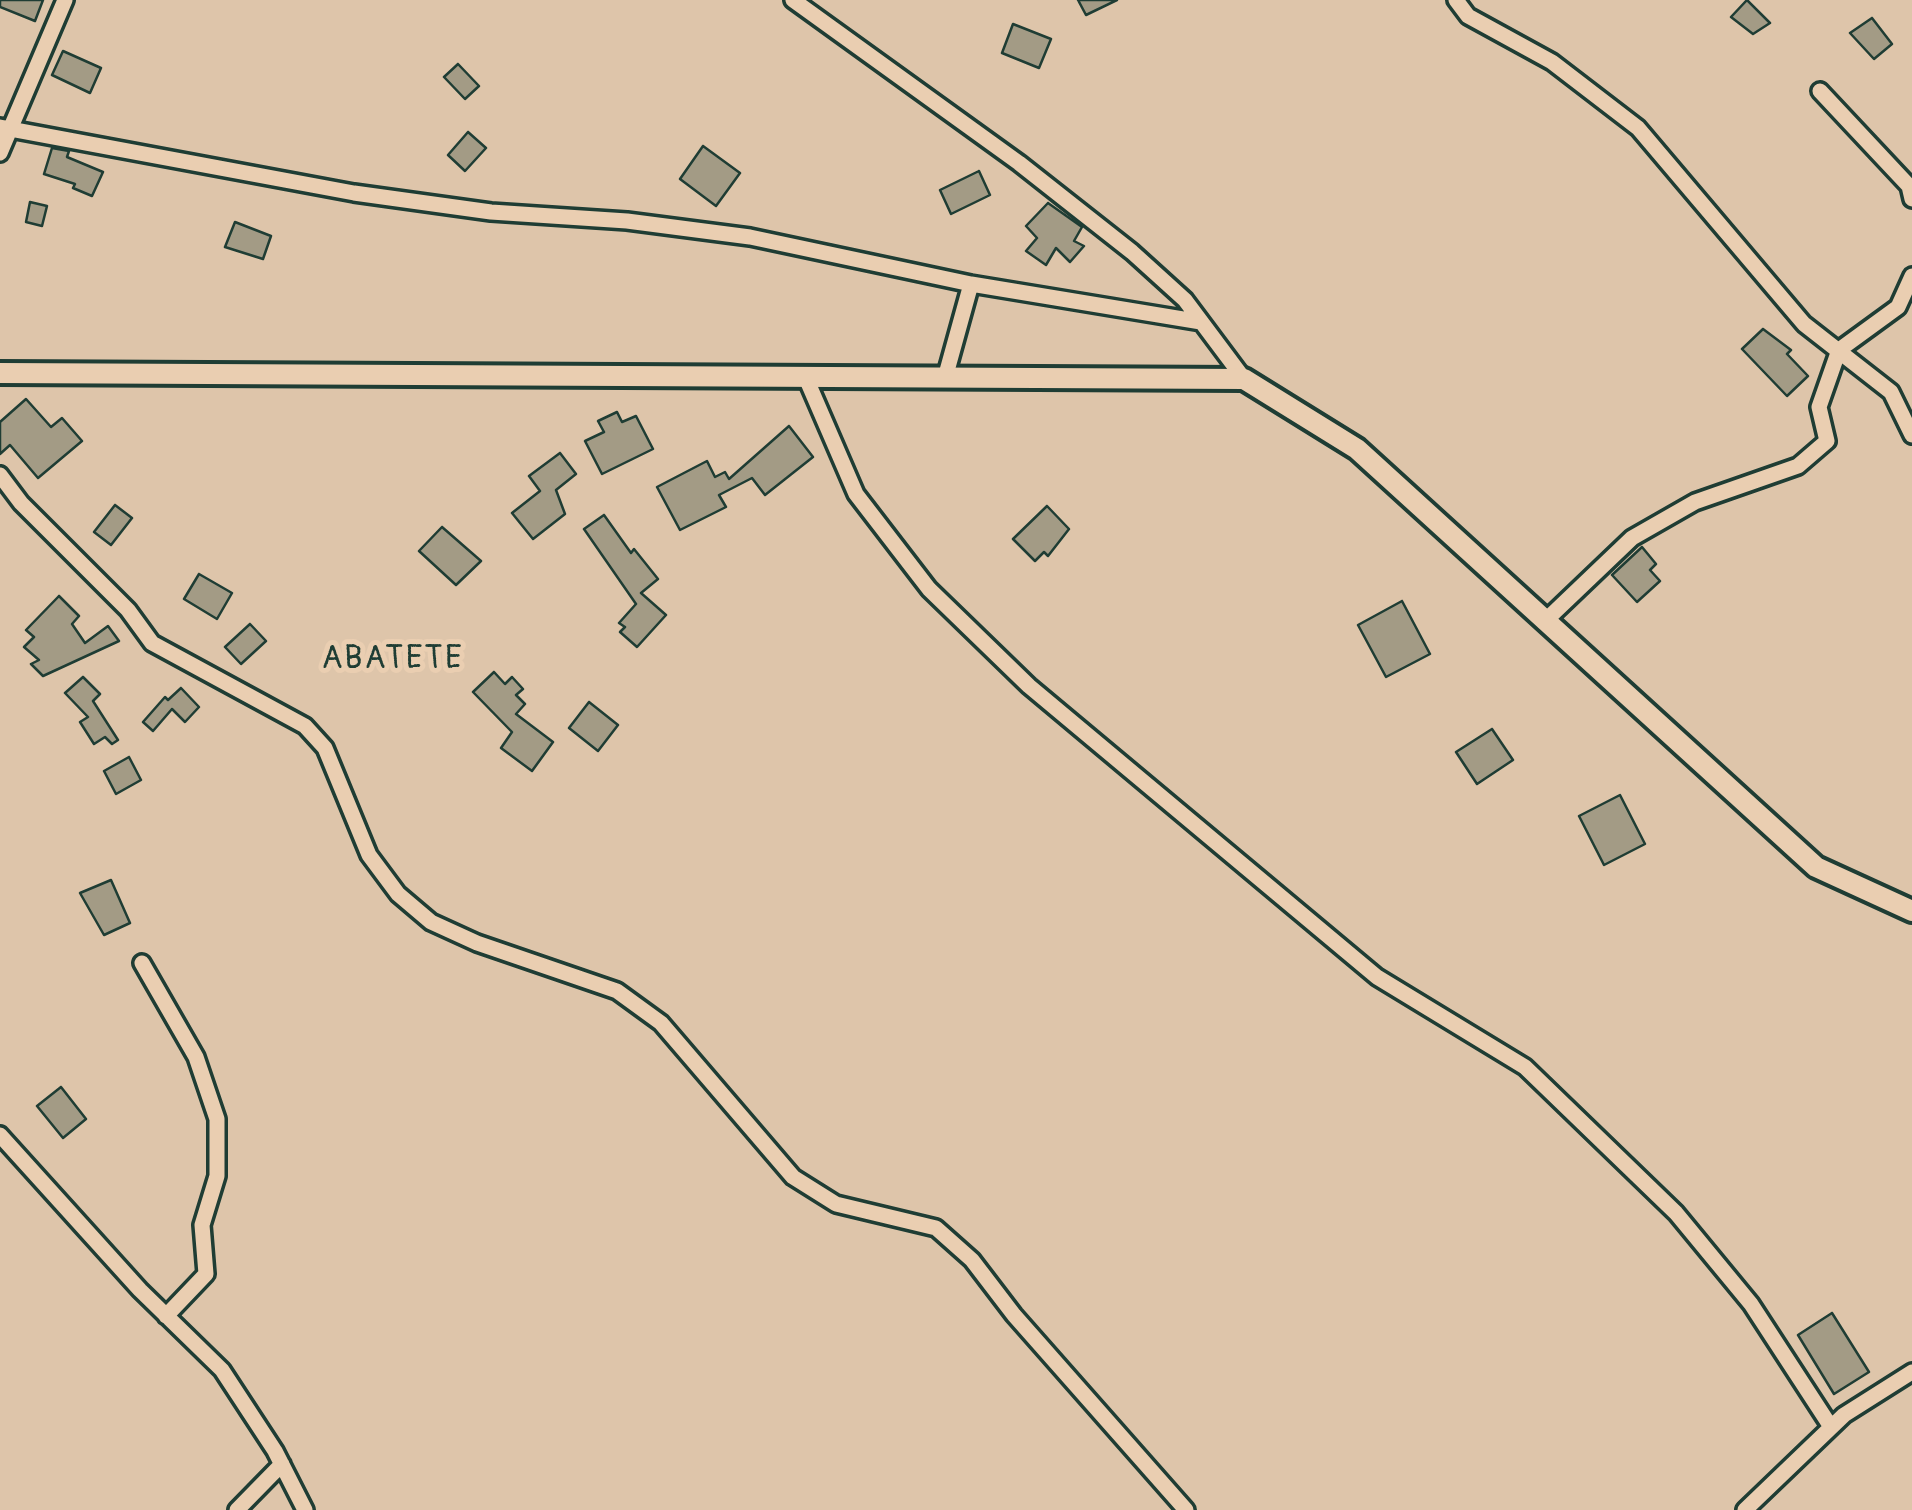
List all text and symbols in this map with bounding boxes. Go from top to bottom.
district label: ABATETE [322,641,464,679]

